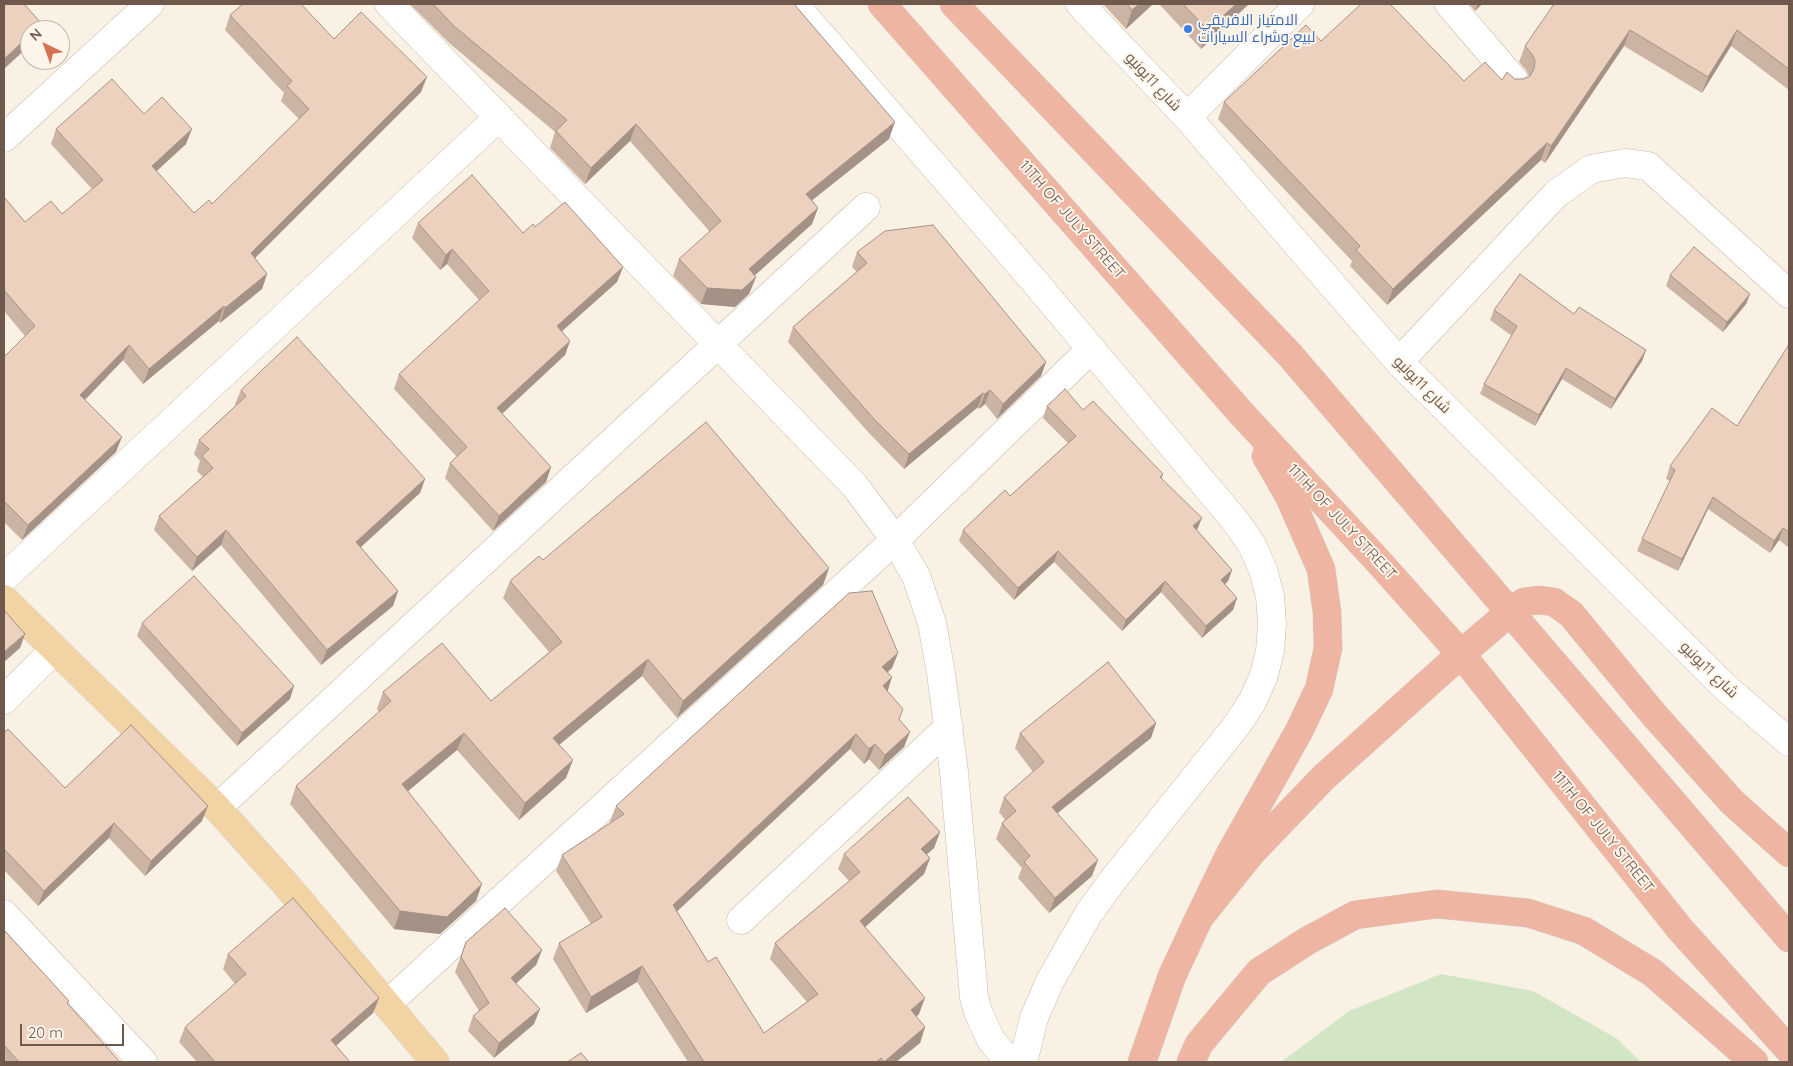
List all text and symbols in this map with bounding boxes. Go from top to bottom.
place label: الامتياز الافريقي لبيع وشراء السيارات [1198,11,1315,46]
north arrow [20,20,70,70]
marker: الامتياز الافريقي لبيع وشراء السيارات [1182,23,1194,35]
text: N [26,24,45,45]
street label: شارع 11يونيو [1121,49,1185,115]
street label: 11TH OF JULY STREET [1015,157,1129,283]
street label: شارع 11يونيو [1389,352,1455,418]
street label: 11TH OF JULY STREET [1284,460,1400,584]
street label: شارع 11يونيو [1676,638,1742,702]
street label: 11TH OF JULY STREET [1548,767,1658,897]
scale bar [22,1014,126,1046]
text: 20 m [28,1023,63,1042]

